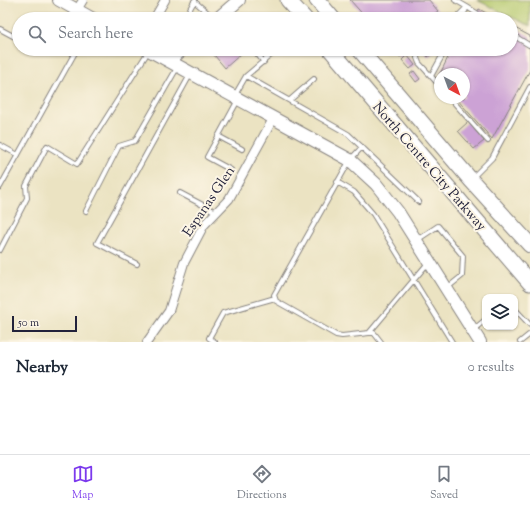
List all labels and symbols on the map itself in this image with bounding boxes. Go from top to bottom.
north arrow [434,68,470,104]
street label: North Centre City Parkway [367,99,490,236]
street label: Espanas Glen [179,163,241,241]
scale bar [12,314,77,333]

